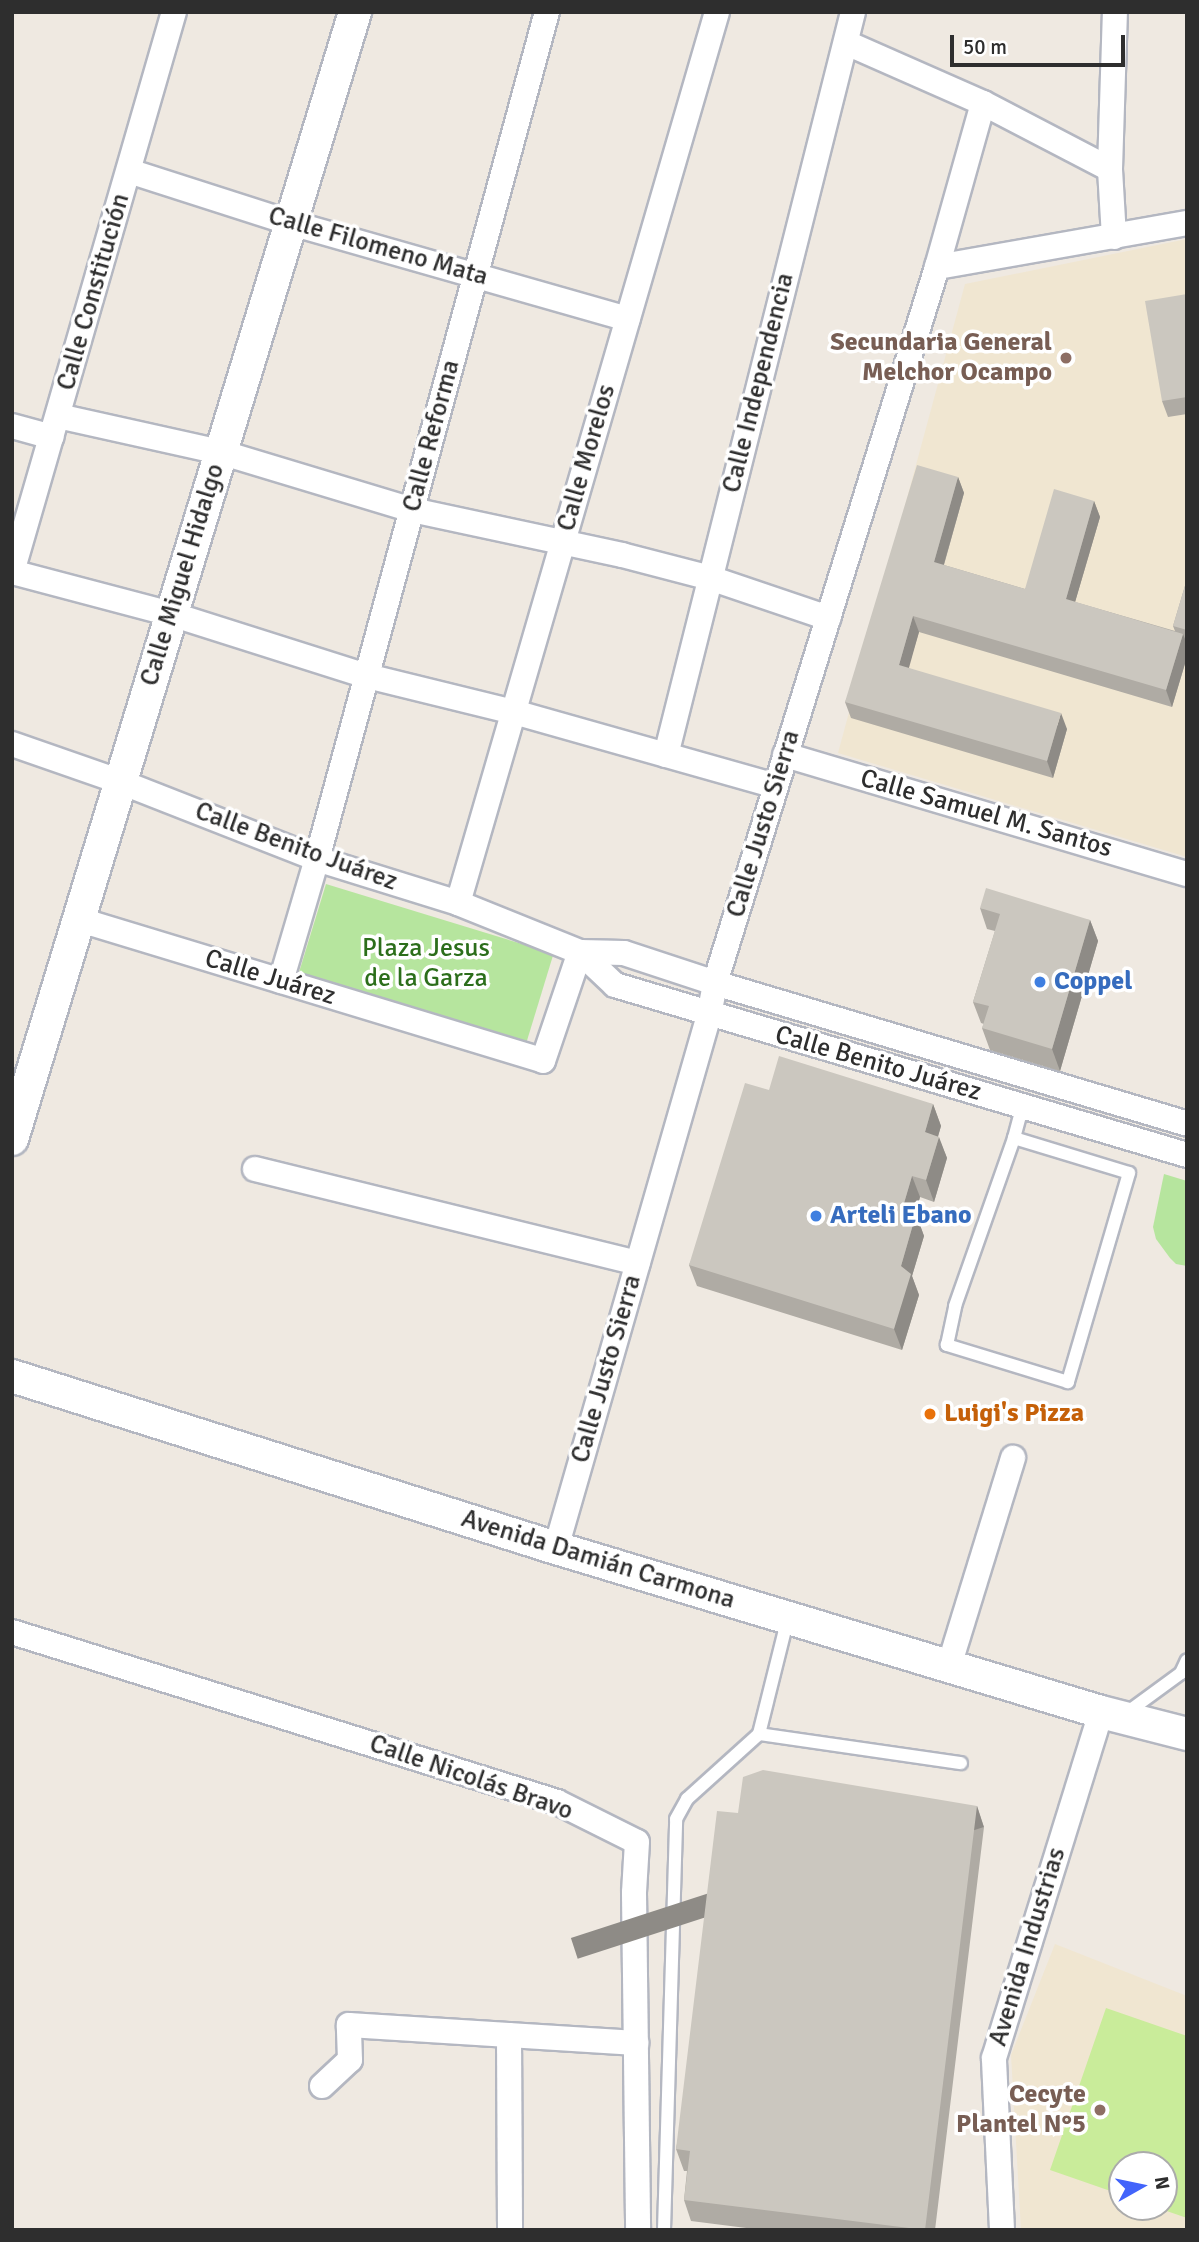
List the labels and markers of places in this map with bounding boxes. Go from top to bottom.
place label: Secundaria General Melchor Ocampo [830,327,1052,388]
marker: Secundaria General Melchor Ocampo [1058,350,1074,366]
place label: Coppel [1054,966,1132,998]
marker: Coppel [1032,974,1048,990]
place label: Arteli Ebano [830,1200,972,1232]
marker: Arteli Ebano [808,1208,824,1224]
place label: Luigi's Pizza [944,1398,1084,1430]
marker: Luigi's Pizza [922,1406,938,1422]
place label: Cecyte Plantel N°5 [956,2079,1086,2140]
marker: Cecyte Plantel N°5 [1092,2102,1108,2118]

